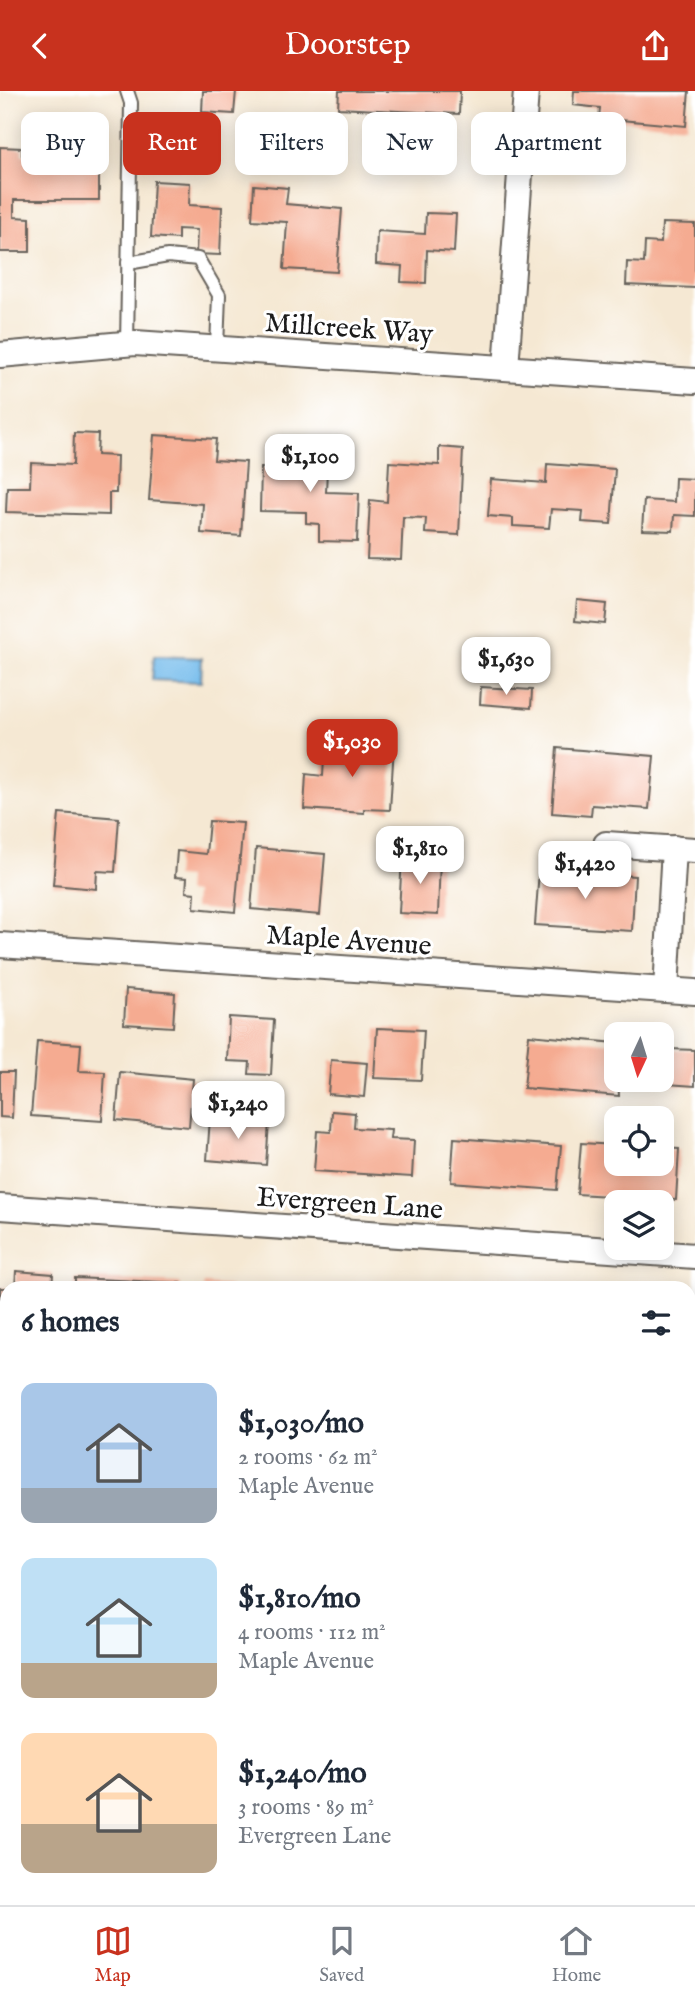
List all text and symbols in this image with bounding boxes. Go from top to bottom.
text: Doorstep [284,25,411,66]
icon: back [21,27,59,65]
icon: share [636,27,674,65]
chip: Buy [21,112,109,175]
chip: Rent [123,112,221,175]
chip: Filters [235,112,348,175]
chip: New [362,112,457,175]
chip: Apartment [471,112,626,175]
street label: Millcreek Way [263,306,434,353]
pin: $1,100 [253,435,367,494]
text: $1,100 [281,442,339,471]
pin: $1,630 [449,637,563,697]
text: $1,630 [477,645,535,674]
pin: $1,030 [295,719,409,779]
text: $1,030 [323,727,381,756]
pin: $1,810 [363,827,477,886]
text: $1,810 [392,834,448,863]
pin: $1,420 [528,841,642,901]
text: $1,420 [554,849,616,878]
street label: Maple Avenue [265,918,433,965]
north arrow [604,1022,674,1092]
map controls [604,1022,674,1260]
pin: $1,240 [181,1081,295,1141]
text: $1,240 [208,1089,268,1118]
button: locate [604,1106,674,1176]
street label: Evergreen Lane [256,1181,444,1228]
button: layers [604,1190,674,1260]
text: 6 homes [21,1304,120,1342]
icon: filters [637,1304,675,1342]
text: $1,030/mo [238,1405,364,1443]
icon: home [77,1411,161,1495]
text: 2 rooms · 62 m² [238,1443,378,1472]
text: Maple Avenue [238,1472,374,1501]
text: $1,810/mo [238,1580,361,1618]
icon: home [77,1586,161,1670]
text: 4 rooms · 112 m² [238,1618,386,1647]
text: Maple Avenue [238,1647,374,1676]
text: $1,240/mo [238,1755,367,1793]
icon: home [77,1761,161,1845]
text: 3 rooms · 89 m² [238,1793,374,1822]
text: Evergreen Lane [238,1822,391,1851]
tab: Map [94,1922,132,1988]
tab: Saved [319,1922,364,1988]
tab: Home [552,1922,601,1988]

